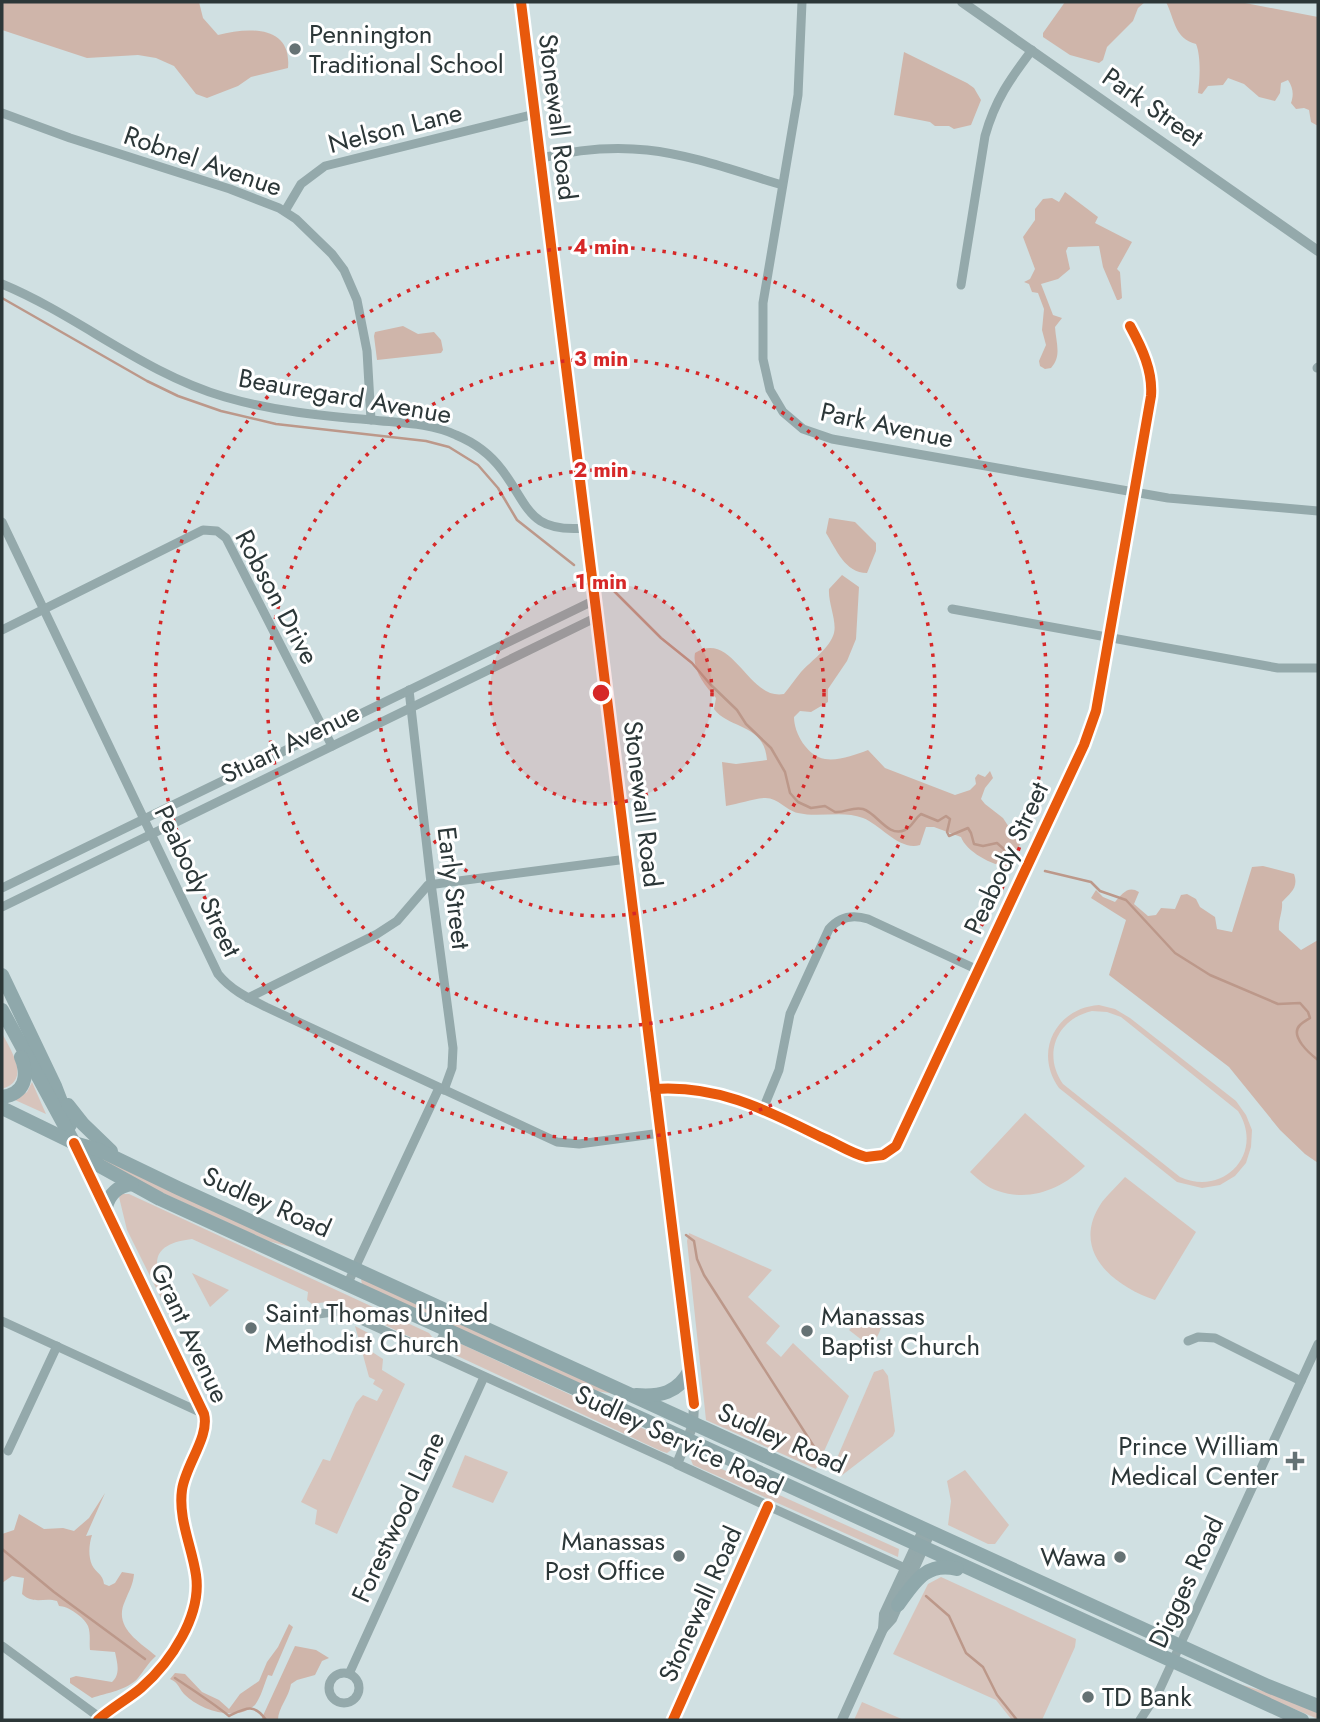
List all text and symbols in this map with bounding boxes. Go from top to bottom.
place label: Pennington Traditional School [309,15,504,83]
street label: Stonewall Road [529,32,587,202]
marker: Pennington Traditional School [287,41,303,57]
street label: Park Street [1095,58,1212,156]
street label: Nelson Lane [324,93,466,163]
street label: Robnel Avenue [119,116,287,206]
text: 4 min [573,232,629,262]
text: 3 min [574,344,628,374]
street label: Beauregard Avenue [235,359,455,433]
street label: Park Avenue [817,392,957,458]
text: 2 min [573,455,629,485]
street label: Robson Drive [226,523,328,671]
text: 1 min [575,567,627,597]
centre of rings [589,681,613,705]
street label: Stuart Avenue [214,693,366,793]
street label: Stonewall Road [614,719,672,889]
street label: Peabody Street [954,775,1058,941]
street label: Peabody Street [145,799,251,964]
street label: Early Street [428,825,480,952]
street label: Sudley Road [197,1157,337,1247]
street label: Grant Avenue [141,1257,239,1409]
place label: Saint Thomas United Methodist Church [265,1294,488,1362]
place label: Manassas Baptist Church [821,1297,980,1365]
marker: Saint Thomas United Methodist Church [243,1320,259,1336]
marker: Manassas Baptist Church [799,1323,815,1339]
street label: Sudley Service Road [568,1375,790,1505]
street label: Sudley Road [712,1393,852,1483]
street label: Forestwood Lane [342,1425,454,1609]
place label: Prince William Medical Center [1111,1427,1279,1495]
marker: Prince William Medical Center [1285,1451,1305,1471]
street label: Digges Road [1139,1510,1233,1654]
street label: Stonewall Road [649,1520,751,1688]
place label: Manassas Post Office [545,1522,665,1590]
place label: Wawa [1040,1538,1106,1576]
marker: Manassas Post Office [671,1548,687,1564]
marker: Wawa [1112,1549,1128,1565]
place label: TD Bank [1102,1678,1192,1716]
marker: TD Bank [1080,1689,1096,1705]

